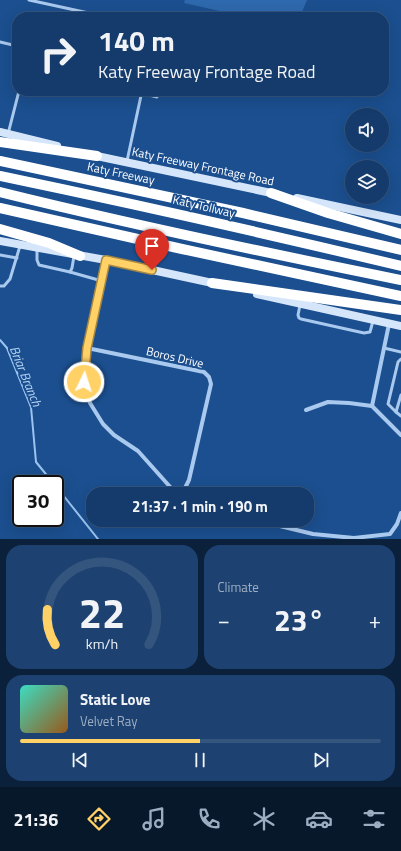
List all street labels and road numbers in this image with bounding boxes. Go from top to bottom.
street label: Katy Freeway Frontage Road [130,142,276,190]
street label: Katy Freeway [86,157,157,189]
street label: Katy Tollway [171,190,237,222]
street label: Boros Drive [144,341,206,373]

